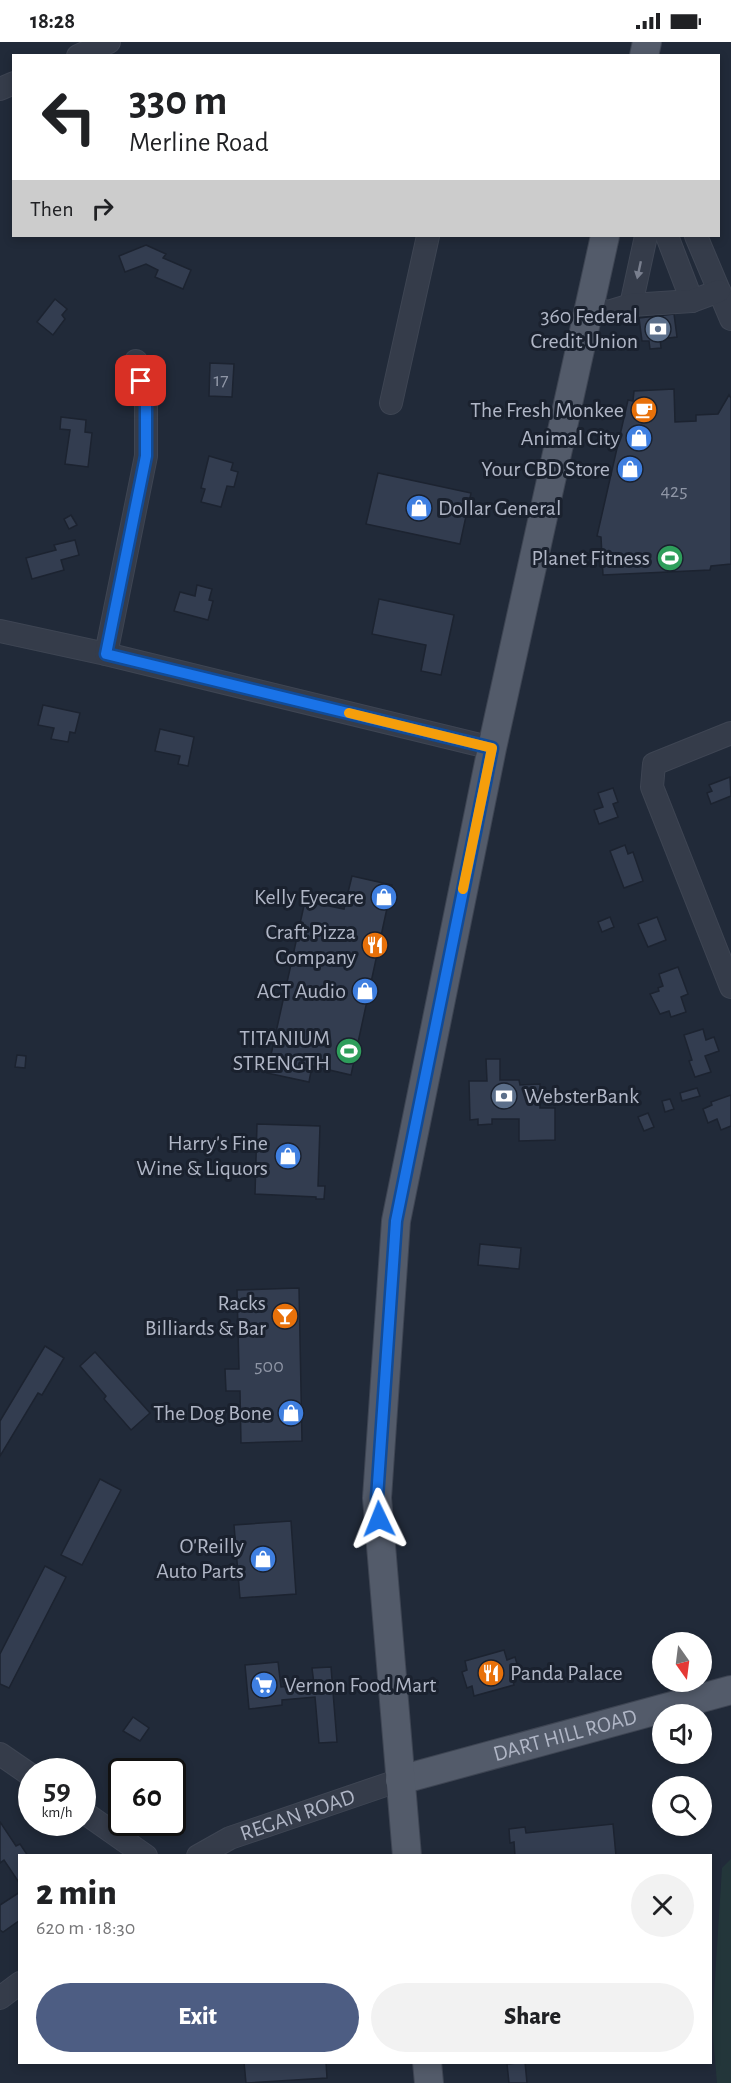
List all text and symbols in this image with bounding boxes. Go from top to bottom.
text: 18:28 [30,10,75,32]
icon: left [30,78,108,156]
text: 330 m [129,80,227,122]
text: Merline Road [129,129,269,156]
icon: right [86,192,119,225]
text: Then [30,198,74,220]
one-way arrow [634,261,643,280]
place label: 360 Federal Credit Union [530,305,638,352]
bank icon: 360 Federal Credit Union [643,314,673,344]
pin [115,355,166,406]
icon: arrive [124,364,157,397]
house number: 17 [213,370,229,390]
cafe icon: The Fresh Monkee [629,395,659,425]
place label: The Fresh Monkee [470,399,624,421]
shop icon: Animal City [624,423,654,453]
place label: Animal City [521,427,621,449]
shop icon: Your CBD Store [615,454,645,484]
place label: Your CBD Store [481,458,610,480]
house number: 425 [660,481,688,501]
shop icon: Dollar General [404,493,434,523]
place label: Dollar General [438,497,561,519]
sports icon: Planet Fitness [655,543,685,573]
place label: Planet Fitness [531,547,650,569]
shop icon: Kelly Eyecare [369,882,399,912]
place label: Kelly Eyecare [254,886,364,908]
place label: Craft Pizza Company [266,921,357,968]
restaurant icon: Craft Pizza Company [360,930,390,960]
shop icon: ACT Audio [350,976,380,1006]
place label: ACT Audio [257,980,346,1002]
place label: TITANIUM STRENGTH [233,1027,330,1074]
sports icon: TITANIUM STRENGTH [334,1036,364,1066]
bank icon: WebsterBank [489,1081,519,1111]
place label: WebsterBank [524,1085,639,1107]
place label: Harry's Fine Wine & Liquors [136,1132,268,1179]
shop icon: Harry's Fine Wine & Liquors [273,1141,303,1171]
place label: Racks Billiards & Bar [145,1292,266,1339]
bar icon: Racks Billiards & Bar [270,1301,300,1331]
house number: 500 [254,1356,284,1376]
shop icon: The Dog Bone [276,1398,306,1428]
place label: The Dog Bone [153,1402,272,1424]
position arrow [347,1487,411,1551]
place label: O'Reilly Auto Parts [156,1535,245,1582]
shop icon: O'Reilly Auto Parts [248,1544,278,1574]
north arrow [652,1632,712,1692]
map controls [652,1632,712,1836]
restaurant icon: Panda Palace [476,1658,506,1688]
place label: Panda Palace [510,1662,623,1684]
supermarket icon: Vernon Food Mart [249,1670,279,1700]
place label: Vernon Food Mart [284,1674,436,1696]
button: sound [652,1704,712,1764]
street label: DART HILL ROAD [491,1705,639,1765]
speed limit sign: 60 [108,1758,186,1836]
text: 59 [43,1775,71,1805]
button: search [652,1776,712,1836]
street label: REGAN ROAD [237,1785,358,1845]
text: km/h [42,1805,72,1820]
button: close [631,1874,694,1937]
text: 2 min [36,1875,117,1911]
text: 620 m · 18:30 [36,1918,135,1938]
button: Exit [36,1983,359,2052]
button: Share [371,1983,694,2052]

